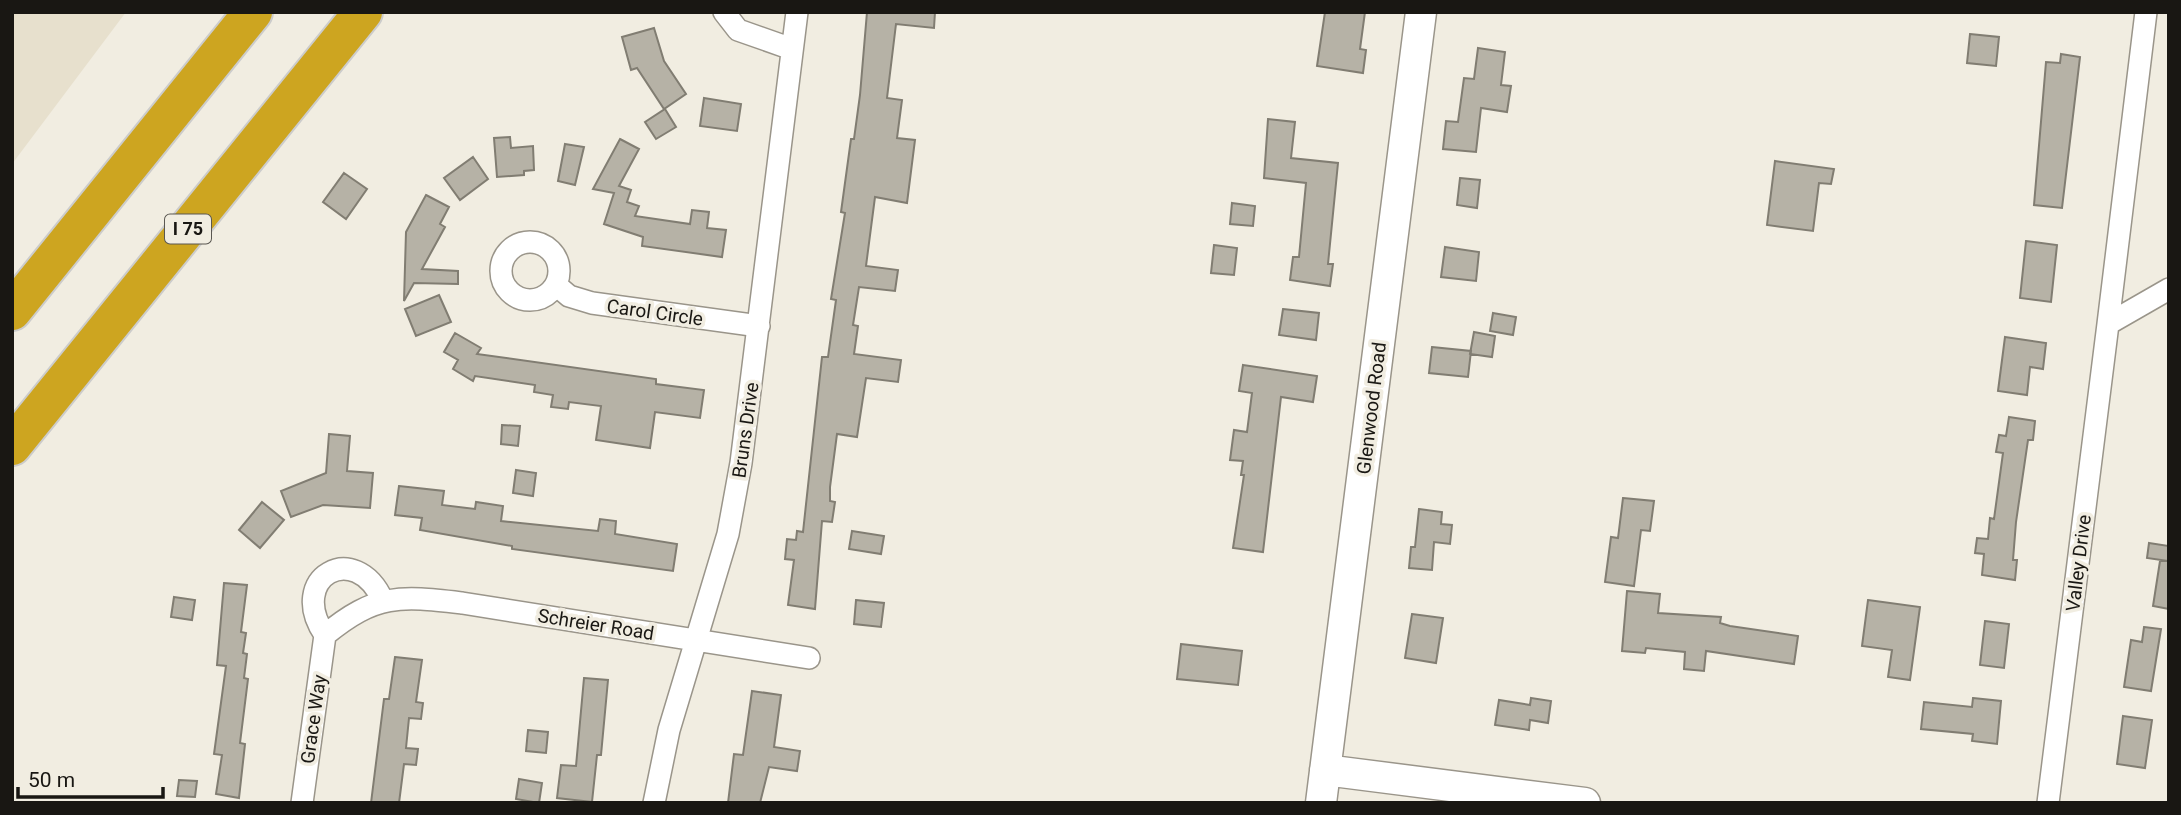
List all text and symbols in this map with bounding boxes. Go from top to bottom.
road number: I 75 [165,214,211,244]
street label: Carol Circle [605,294,705,331]
street label: Glenwood Road [1352,341,1391,476]
street label: Bruns Drive [727,381,764,479]
street label: Valley Drive [2061,513,2096,613]
street label: Schreier Road [536,604,656,645]
street label: Grace Way [296,673,331,765]
scale bar [18,756,163,800]
text: 50 m [28,768,75,792]

